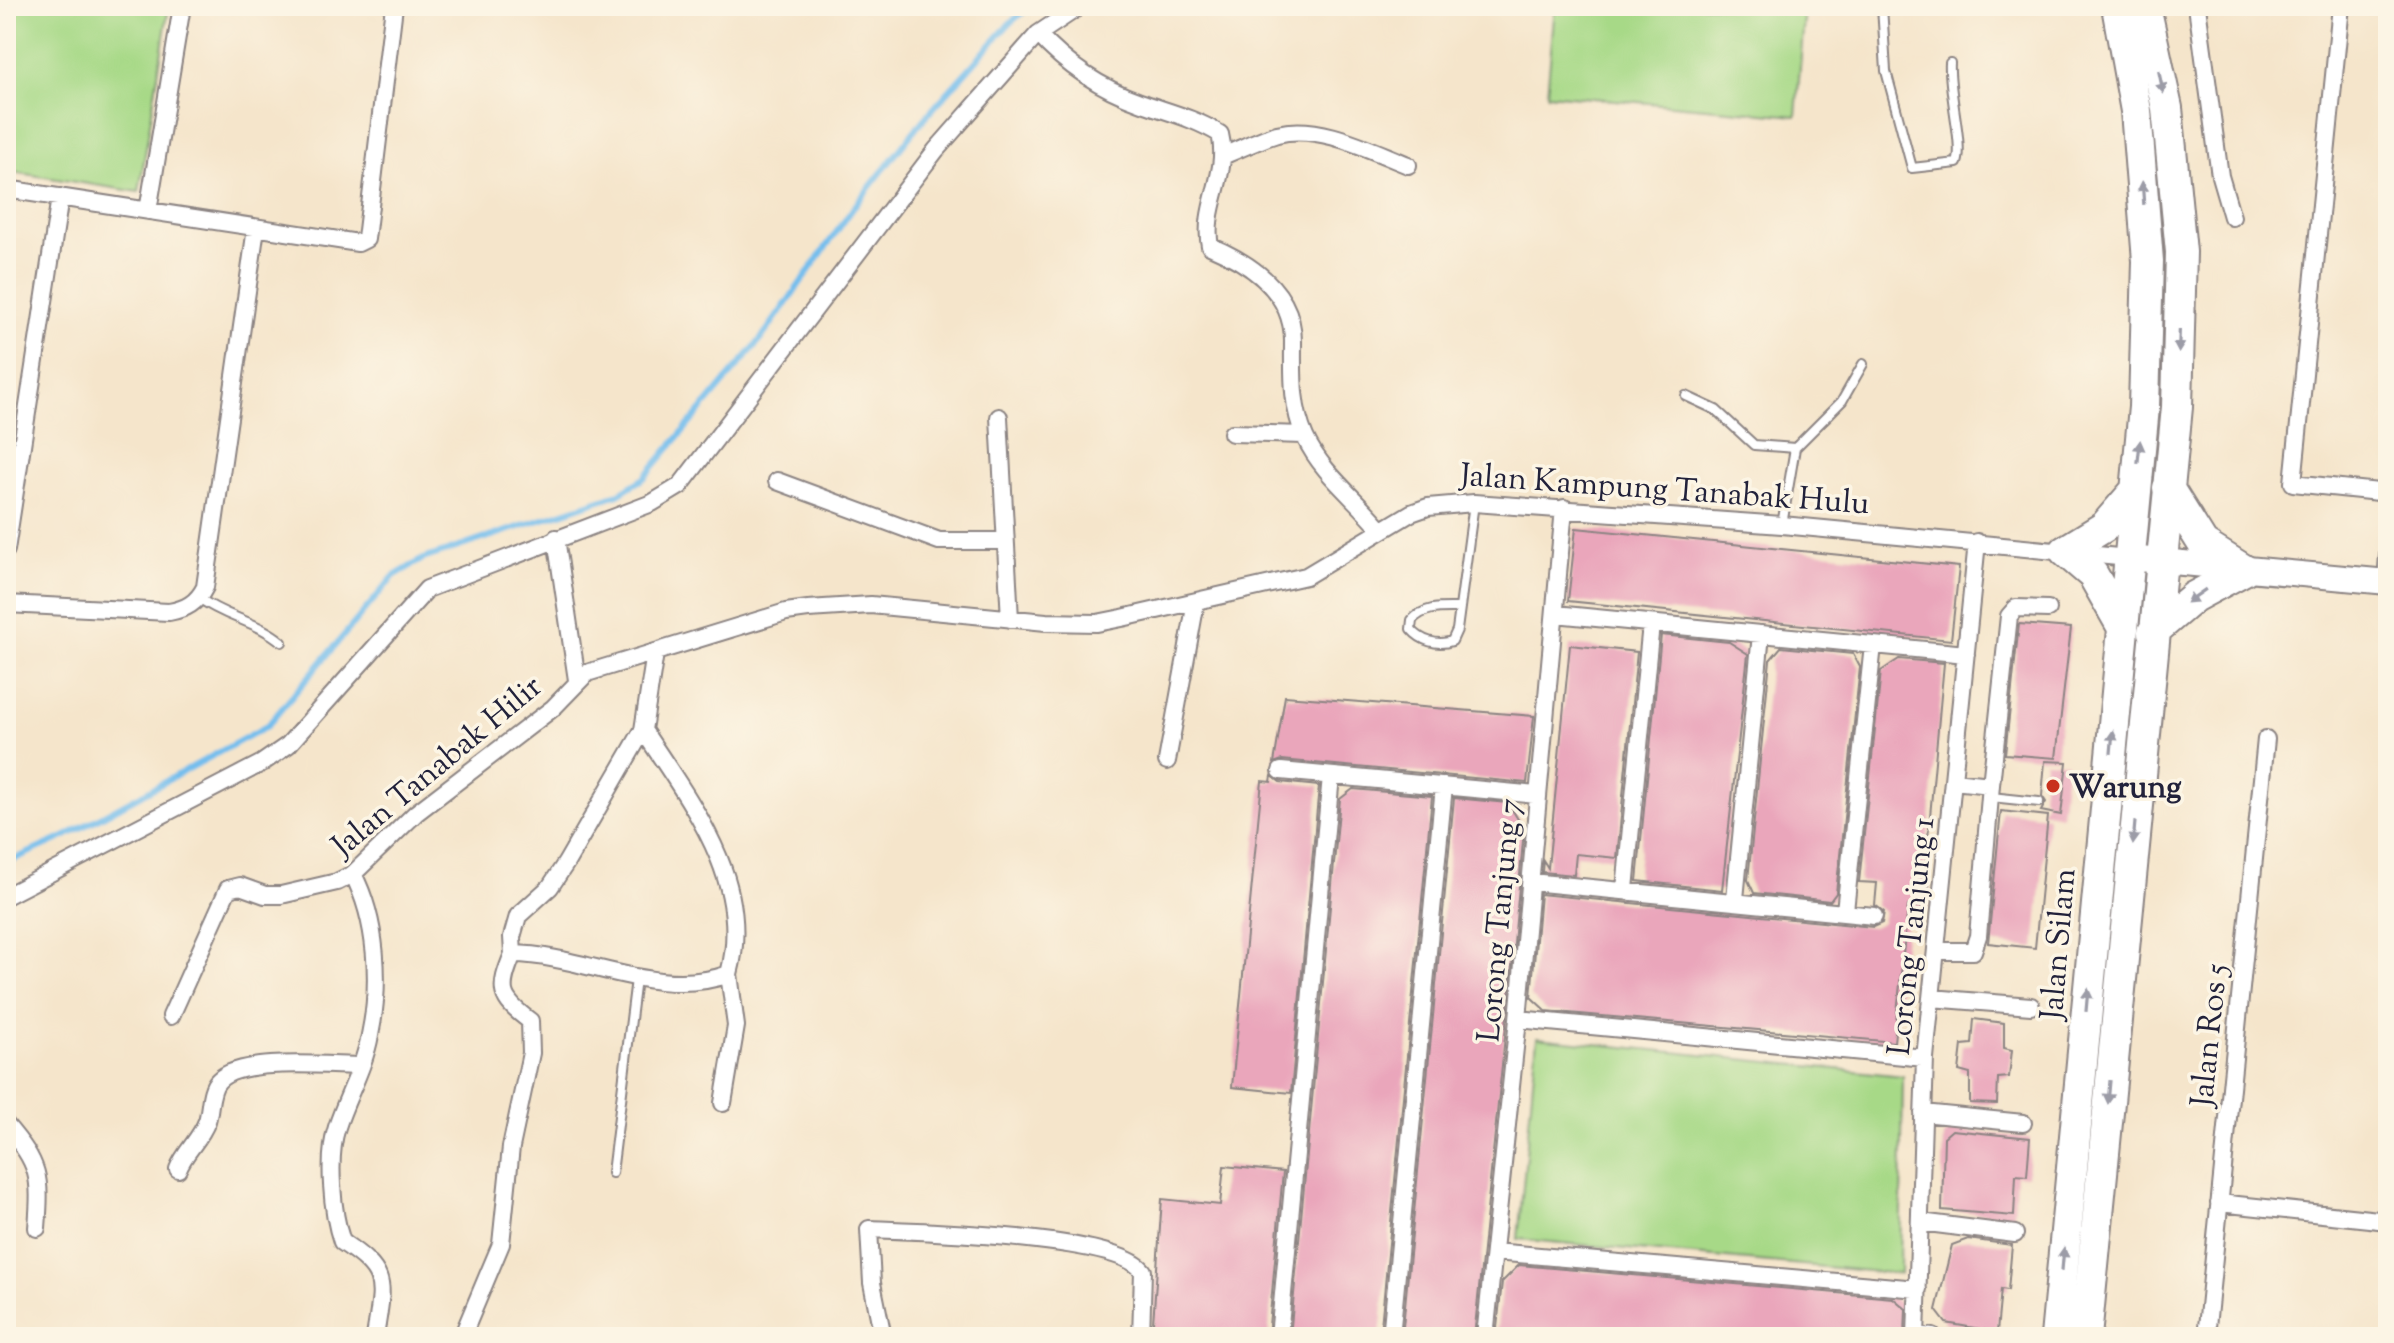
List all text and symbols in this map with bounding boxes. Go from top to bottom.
one-way arrow [2156,70,2168,95]
one-way arrow [2136,180,2149,205]
one-way arrow [2173,329,2185,354]
one-way arrow [2132,439,2145,464]
street label: Jalan Kampung Tanabak Hulu [1457,454,1871,528]
one-way arrow [2185,588,2206,603]
street label: Jalan Tanabak Hilir [321,665,553,870]
one-way arrow [2105,729,2118,754]
place label: Warung [2069,766,2182,812]
marker: Warung [2044,777,2062,795]
street label: Lorong Tanjung 7 [1467,796,1535,1044]
street label: Lorong Tanjung 1 [1878,815,1948,1058]
one-way arrow [2127,821,2140,846]
street label: Jalan Silam [2030,867,2090,1024]
street label: Jalan Ros 5 [2180,962,2241,1111]
one-way arrow [2081,988,2094,1013]
one-way arrow [2103,1080,2116,1105]
one-way arrow [2057,1246,2070,1271]

